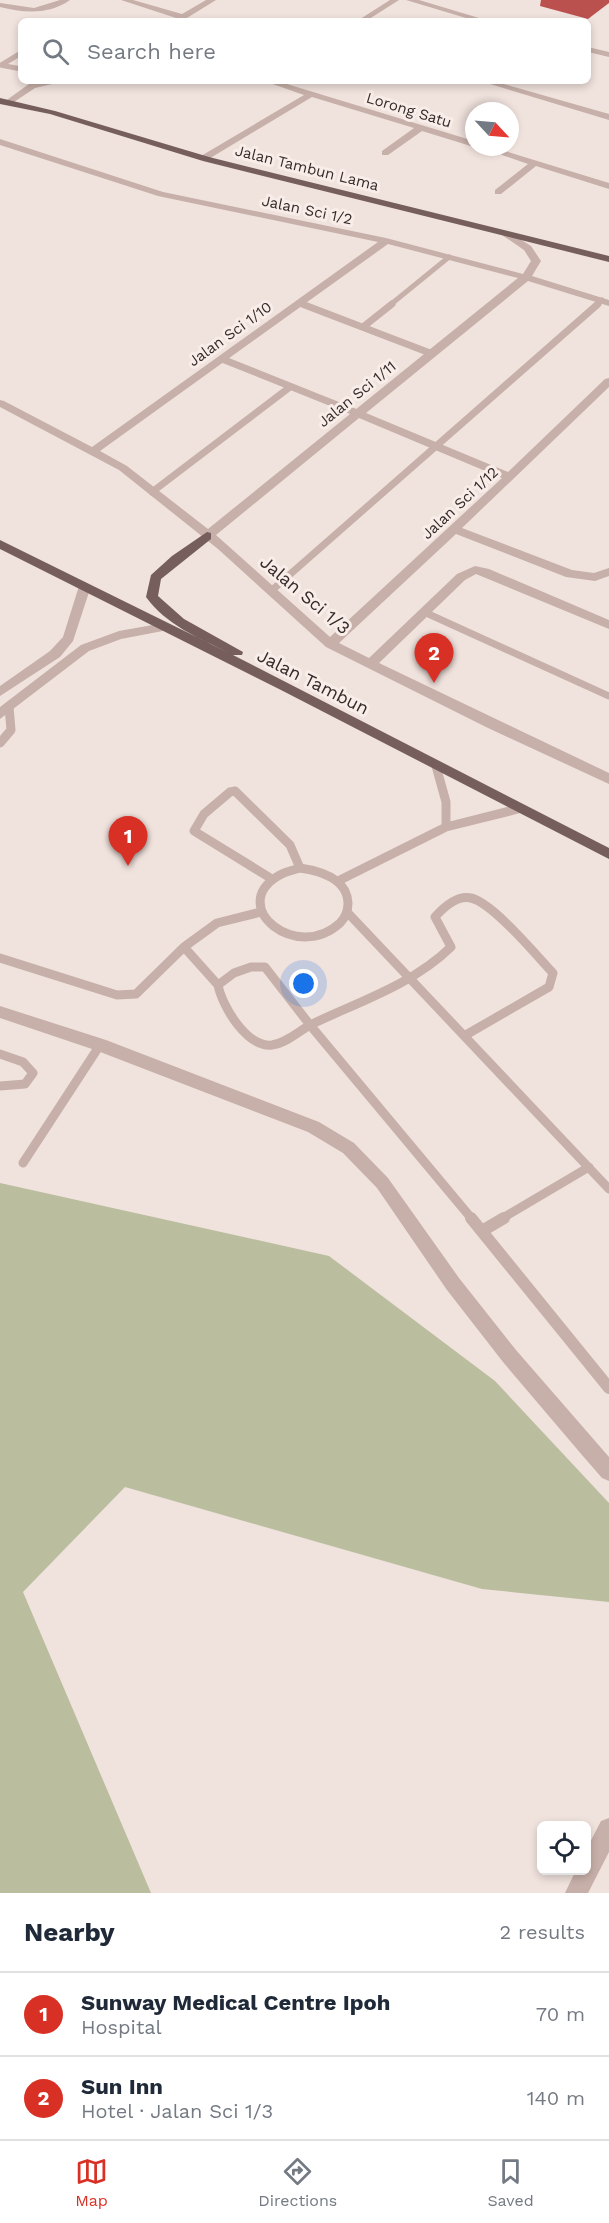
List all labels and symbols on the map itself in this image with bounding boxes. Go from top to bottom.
street label: Lorong Satu [364,88,454,132]
north arrow [465,102,519,156]
street label: Jalan Tambun Lama [233,141,381,195]
street label: Jalan Sci 1/2 [260,192,354,228]
street label: Jalan Sci 1/10 [185,298,275,370]
street label: Jalan Sci 1/11 [314,357,400,431]
street label: Jalan Sci 1/12 [418,463,502,543]
street label: Jalan Sci 1/3 [256,551,354,638]
pin: 2 [414,634,454,683]
street label: Jalan Tambun [254,644,373,719]
pin: 1 [108,816,148,866]
your location [289,969,318,998]

